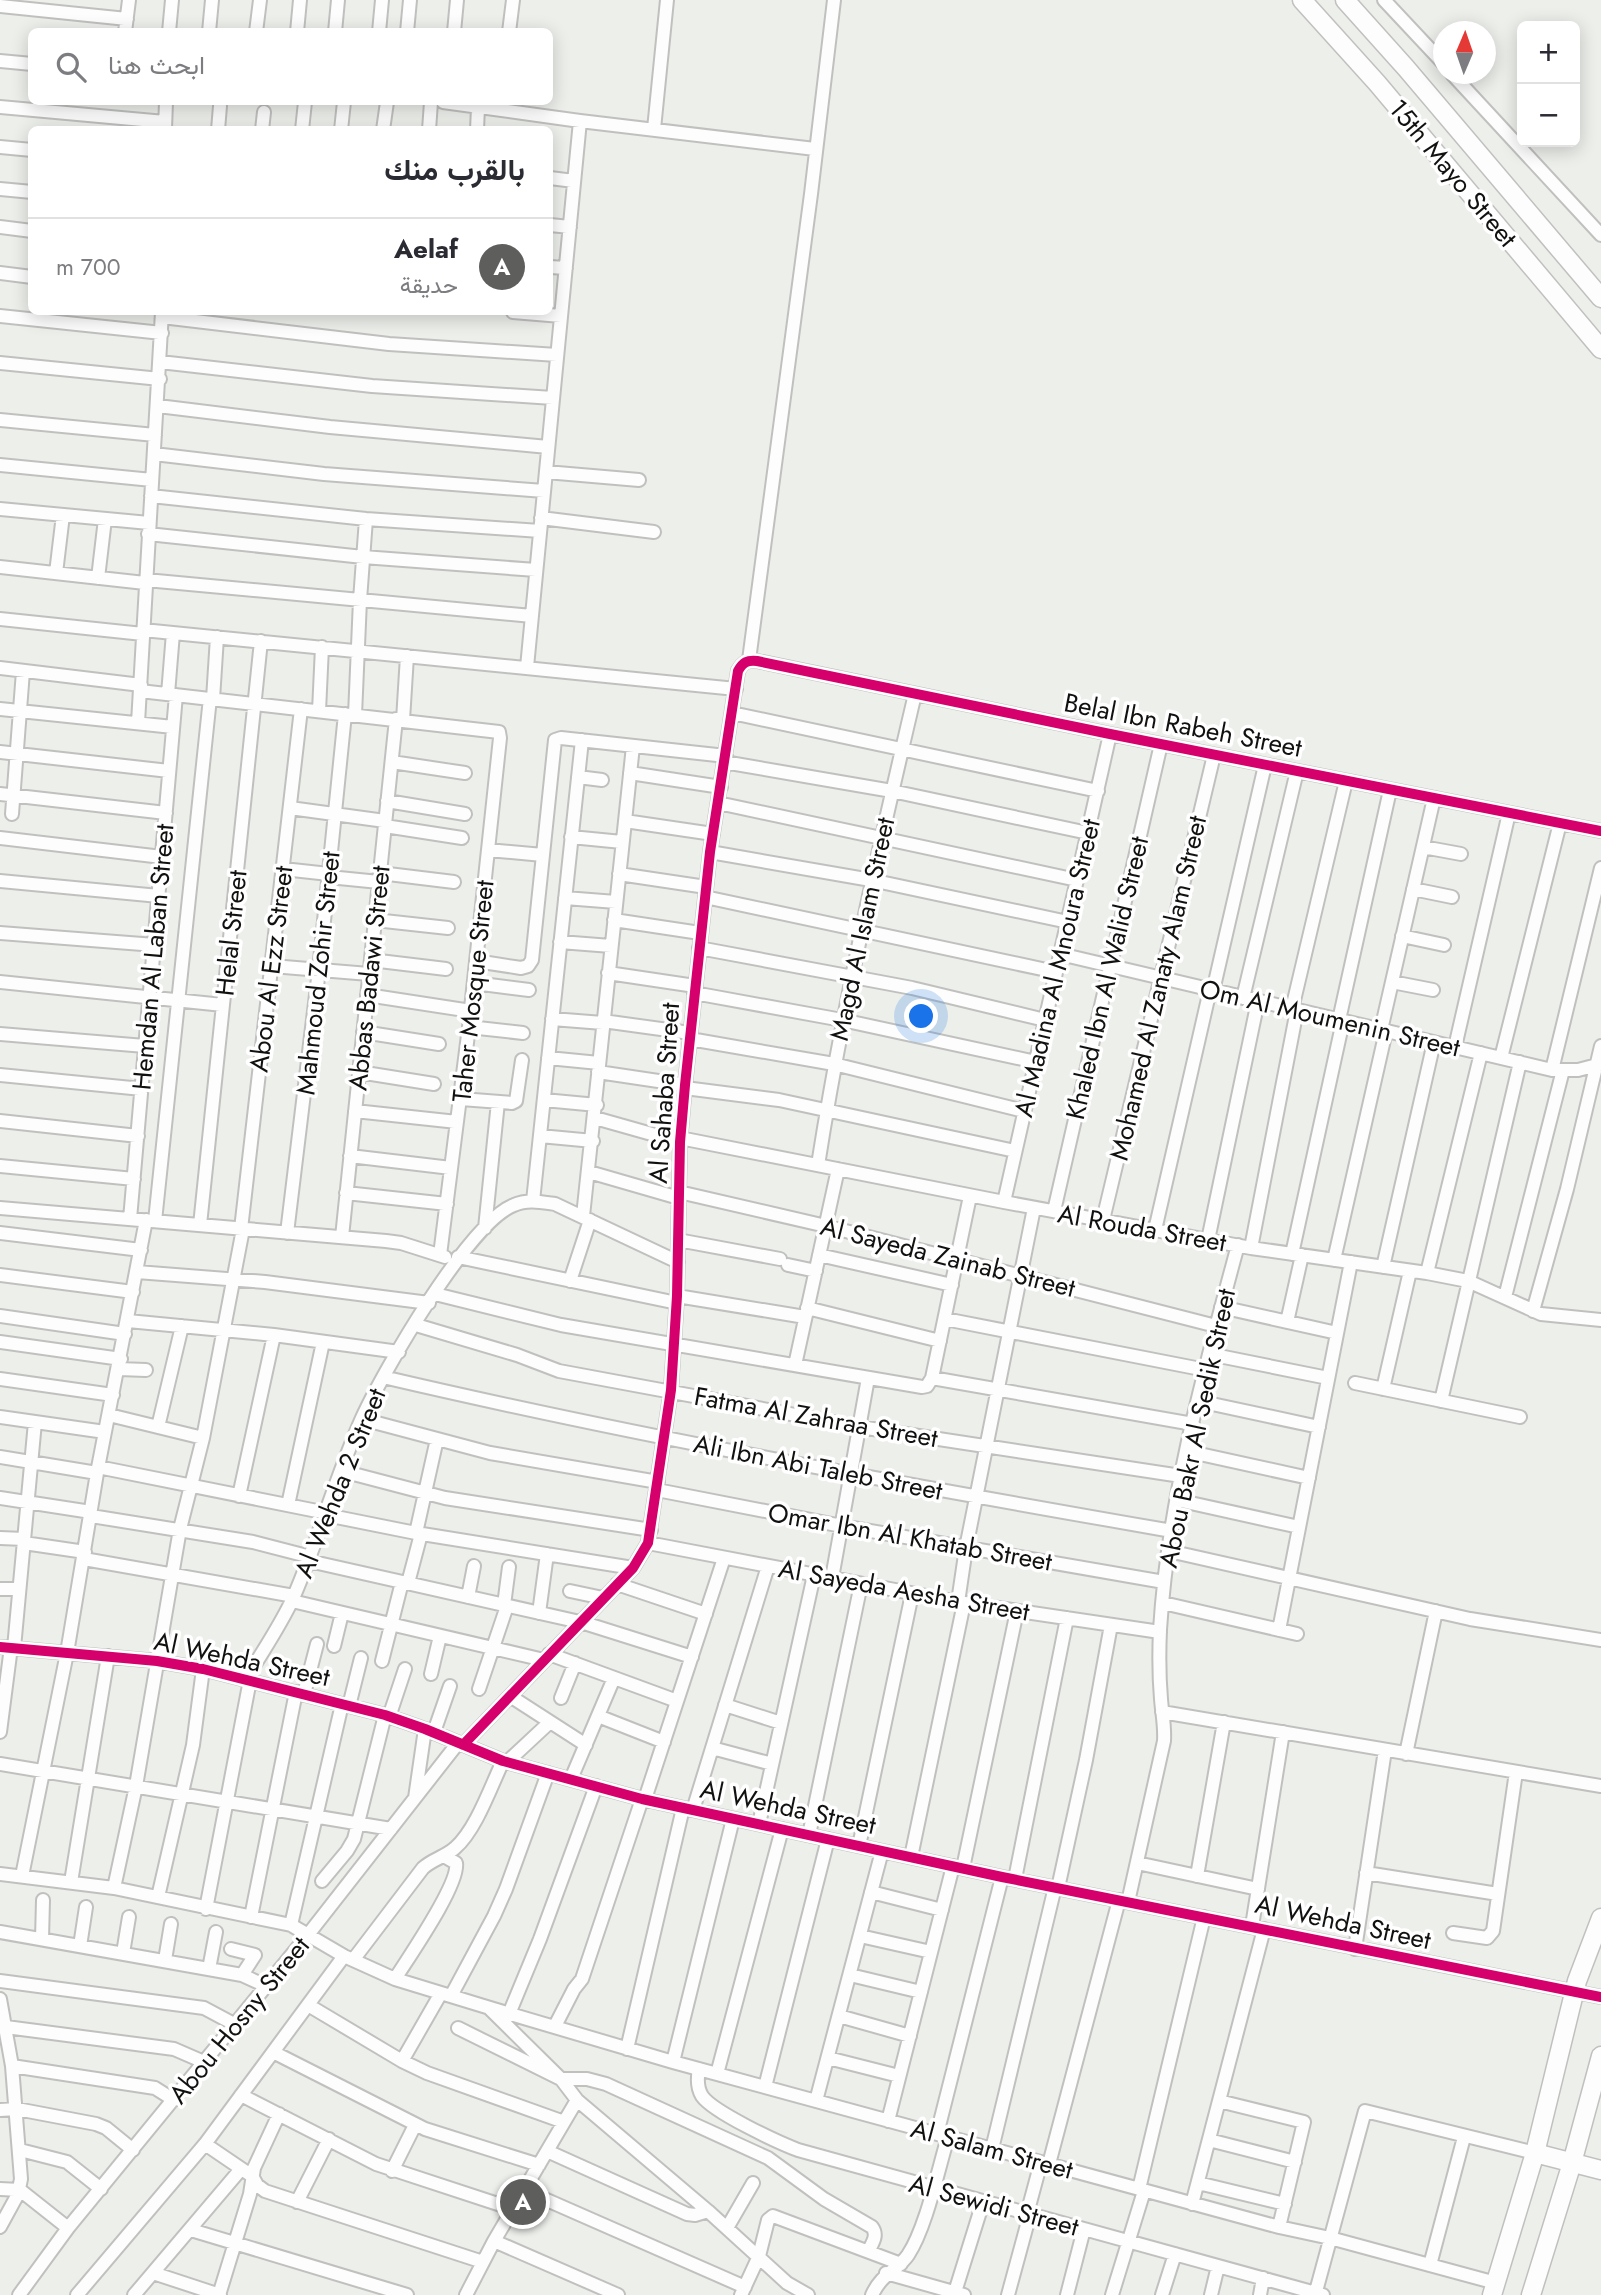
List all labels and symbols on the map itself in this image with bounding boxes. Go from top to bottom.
north arrow [1433,21,1496,84]
street label: 15th Mayo Street [1380,91,1527,256]
street label: Belal Ibn Rabeh Street [1061,683,1306,767]
street label: Mohamed Al Zanaty Alam Street [1100,811,1216,1164]
street label: Magd Al Islam Street [820,813,904,1044]
street label: Al Madina Al Mnoura Street [1004,814,1110,1121]
street label: Hemdan Al Laban Street [122,822,184,1092]
street label: Khaled Ibn Al Walid Street [1056,832,1158,1123]
street label: Mahmoud Zohir Street [286,849,350,1097]
street label: Abou Al Ezz Street [240,863,303,1074]
street label: Abbas Badawi Street [338,863,400,1092]
street label: Helal Street [206,867,257,998]
street label: Taher Mosque Street [442,877,504,1104]
street label: Om Al Moumenin Street [1196,970,1465,1067]
your location [904,999,938,1033]
street label: Al Sahaba Street [639,1001,689,1185]
street label: Al Rouda Street [1055,1194,1230,1262]
street label: Al Sayeda Zainab Street [817,1207,1080,1307]
street label: Abou Bakr Al Sedik Street [1149,1284,1245,1571]
street label: Fatma Al Zahraa Street [691,1377,941,1457]
street label: Al Wehda 2 Street [285,1382,396,1583]
street label: Ali Ibn Abi Taleb Street [690,1424,946,1510]
street label: Omar Ibn Al Khatab Street [765,1493,1056,1581]
street label: Al Sayeda Aesha Street [776,1549,1033,1631]
street label: Al Wehda Street [151,1622,334,1696]
street label: Al Wehda Street [697,1770,880,1844]
street label: Al Wehda Street [1252,1885,1435,1959]
street label: Abou Hosny Street [160,1928,319,2112]
street label: Al Salam Street [907,2109,1078,2189]
street label: Al Sewidi Street [905,2164,1084,2246]
pin: A [500,2176,546,2228]

